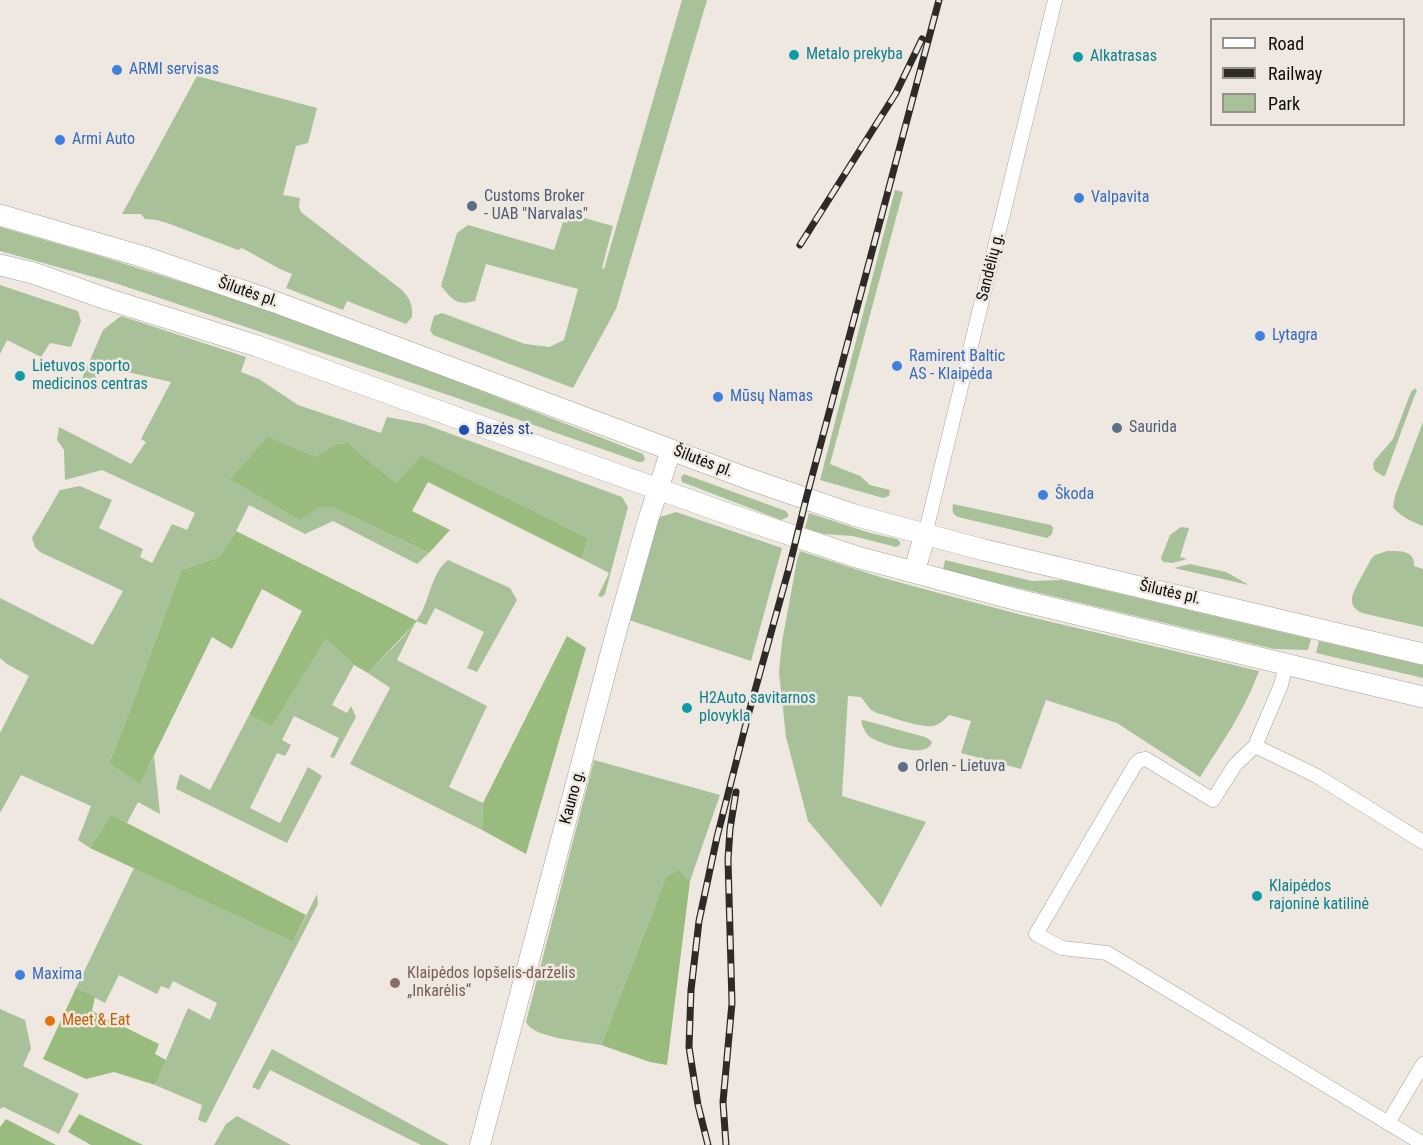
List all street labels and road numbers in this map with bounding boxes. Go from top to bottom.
street label: Sandėlių g. [973,231,1009,303]
street label: Šilutės pl. [215,274,281,312]
street label: Šilutės pl. [670,442,736,482]
street label: Šilutės pl. [1137,577,1203,609]
street label: Kauno g. [557,768,589,826]

